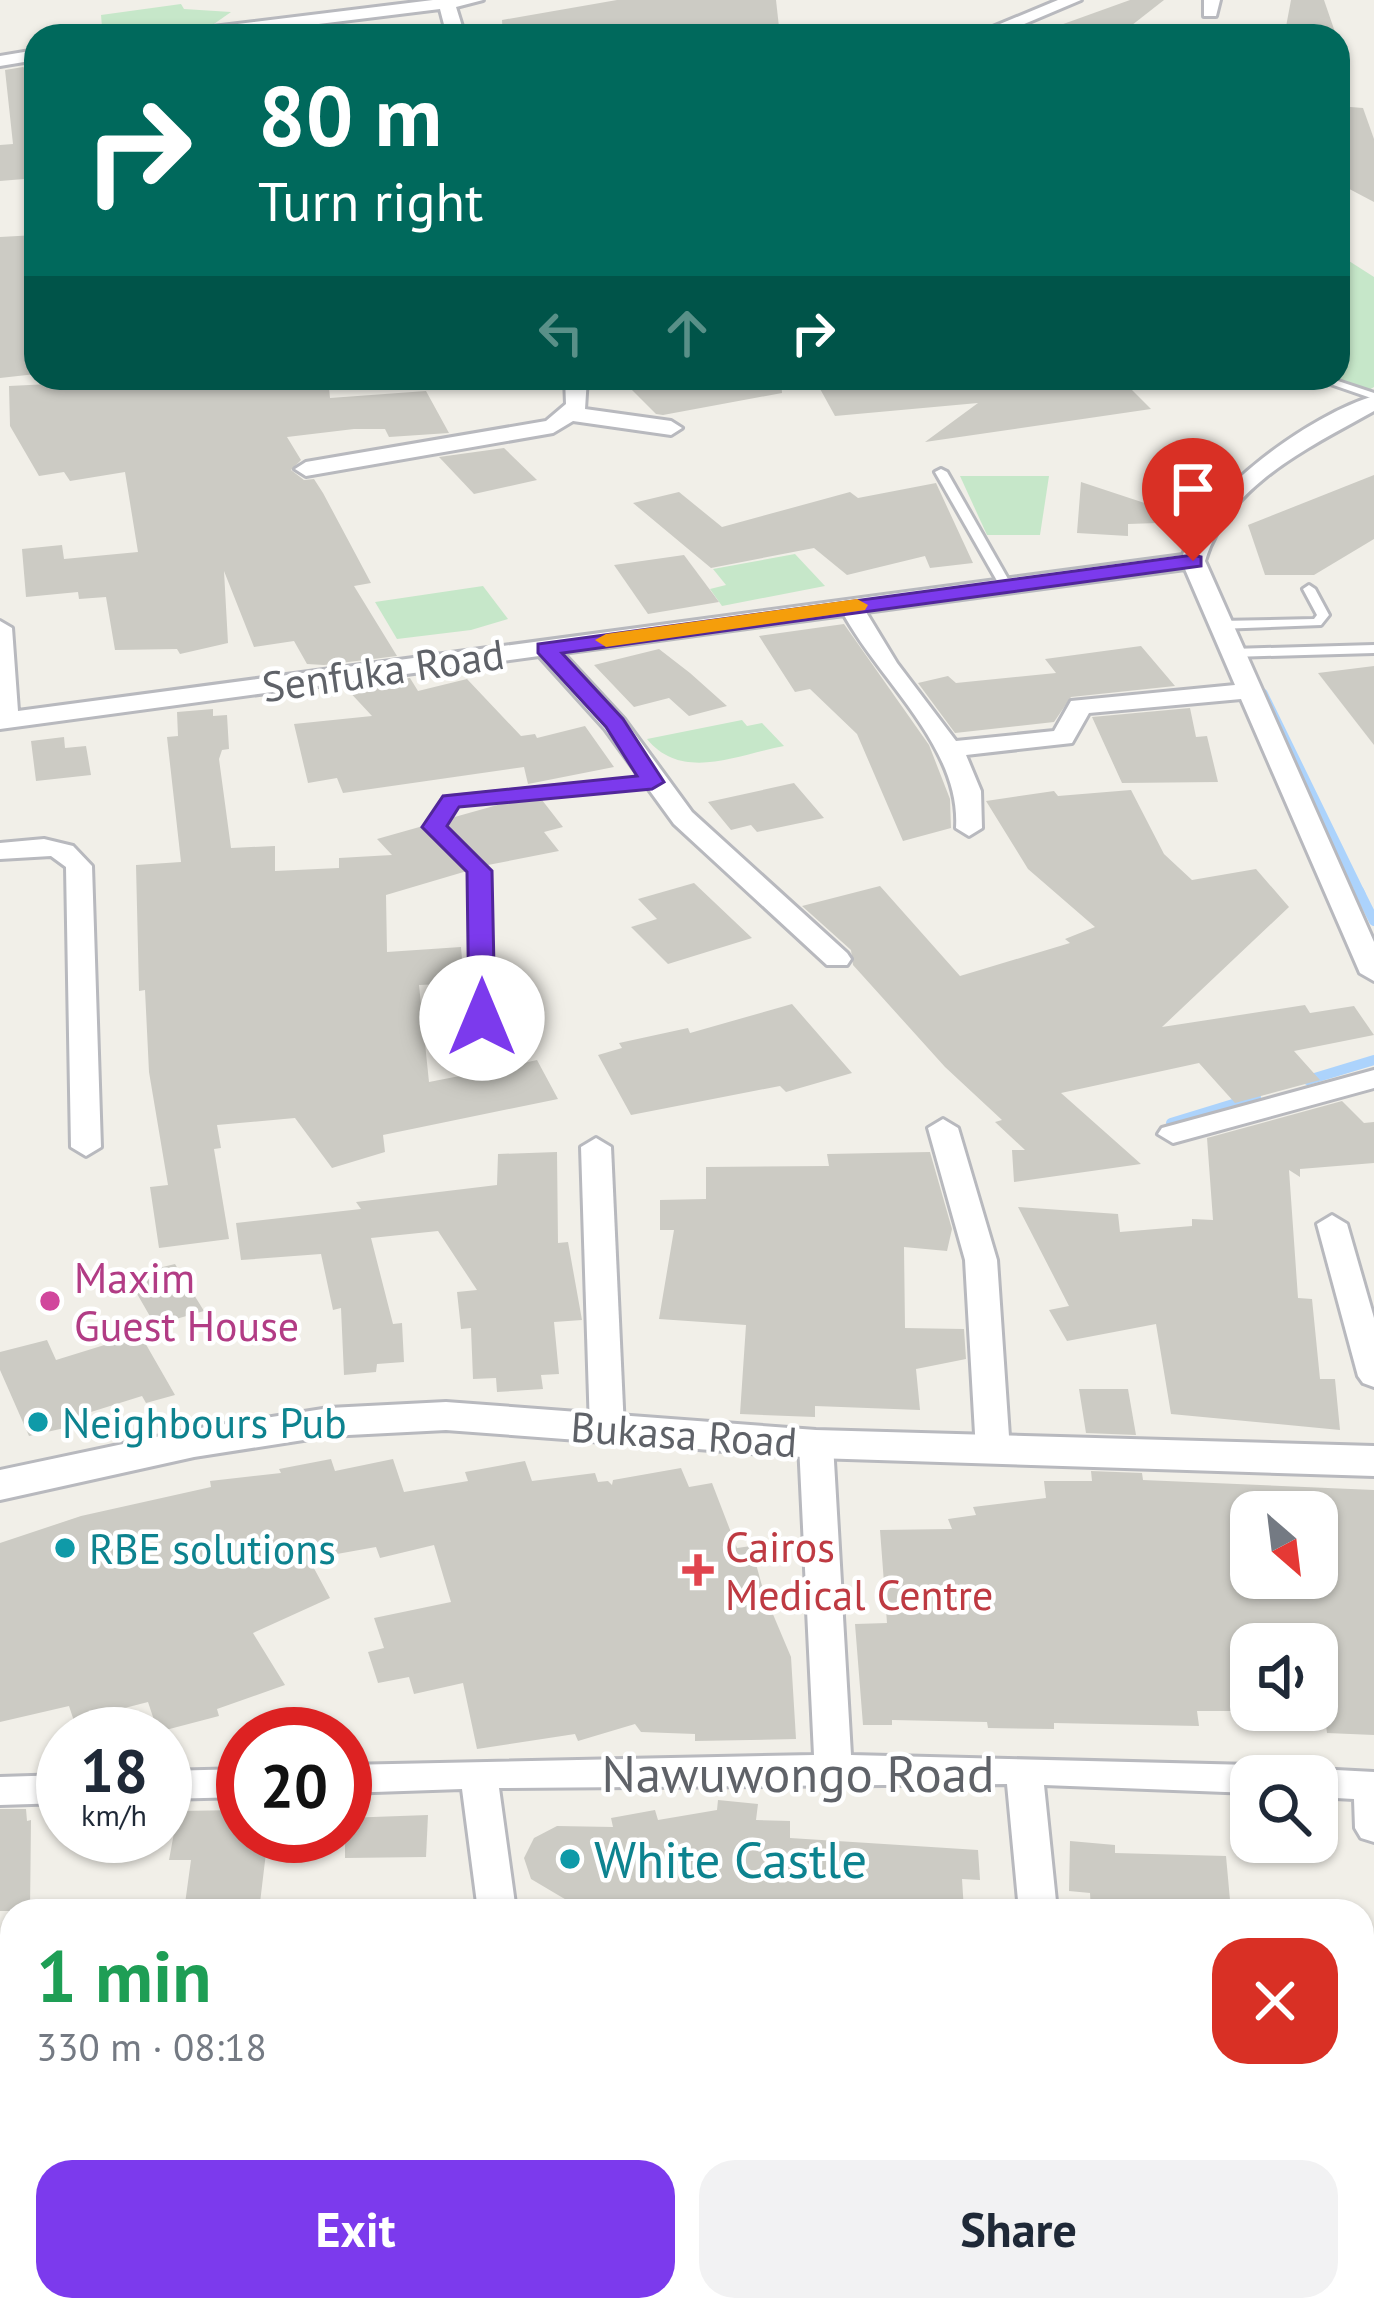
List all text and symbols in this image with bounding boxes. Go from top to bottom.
text: 80 m [258,60,442,169]
icon: right [60,72,216,228]
text: Turn right [258,166,483,236]
icon: left [528,300,594,366]
icon: ahead [654,300,720,366]
icon: right [780,300,846,366]
pin [1142,438,1244,561]
icon: arrive [1160,456,1226,522]
street label: Senfuka Road [258,626,508,714]
position arrow [419,955,545,1081]
place label: Maxim Guest House [74,1250,299,1353]
marker: Maxim Guest House [37,1288,63,1314]
place label: Neighbours Pub [62,1395,347,1450]
street label: Bukasa Road [569,1399,799,1469]
marker: Neighbours Pub [25,1409,51,1435]
north arrow [1230,1491,1338,1599]
map controls [1230,1491,1338,1863]
place label: Cairos Medical Centre [725,1519,993,1622]
place label: RBE solutions [89,1521,336,1576]
marker: RBE solutions [52,1535,78,1561]
marker: Cairos Medical Centre [682,1554,714,1586]
button: sound [1230,1623,1338,1731]
speed limit sign: 20 [216,1707,372,1863]
text: 18 [80,1731,148,1809]
street label: Nawuwongo Road [601,1740,995,1806]
button: search [1230,1755,1338,1863]
text: km/h [81,1795,147,1834]
place label: White Castle [594,1826,867,1892]
marker: White Castle [557,1846,583,1872]
text: 1 min [36,1929,212,2022]
button: close [1212,1938,1338,2064]
text: 330 m · 08:18 [36,2021,267,2072]
button: Exit [36,2160,675,2298]
button: Share [699,2160,1338,2298]

